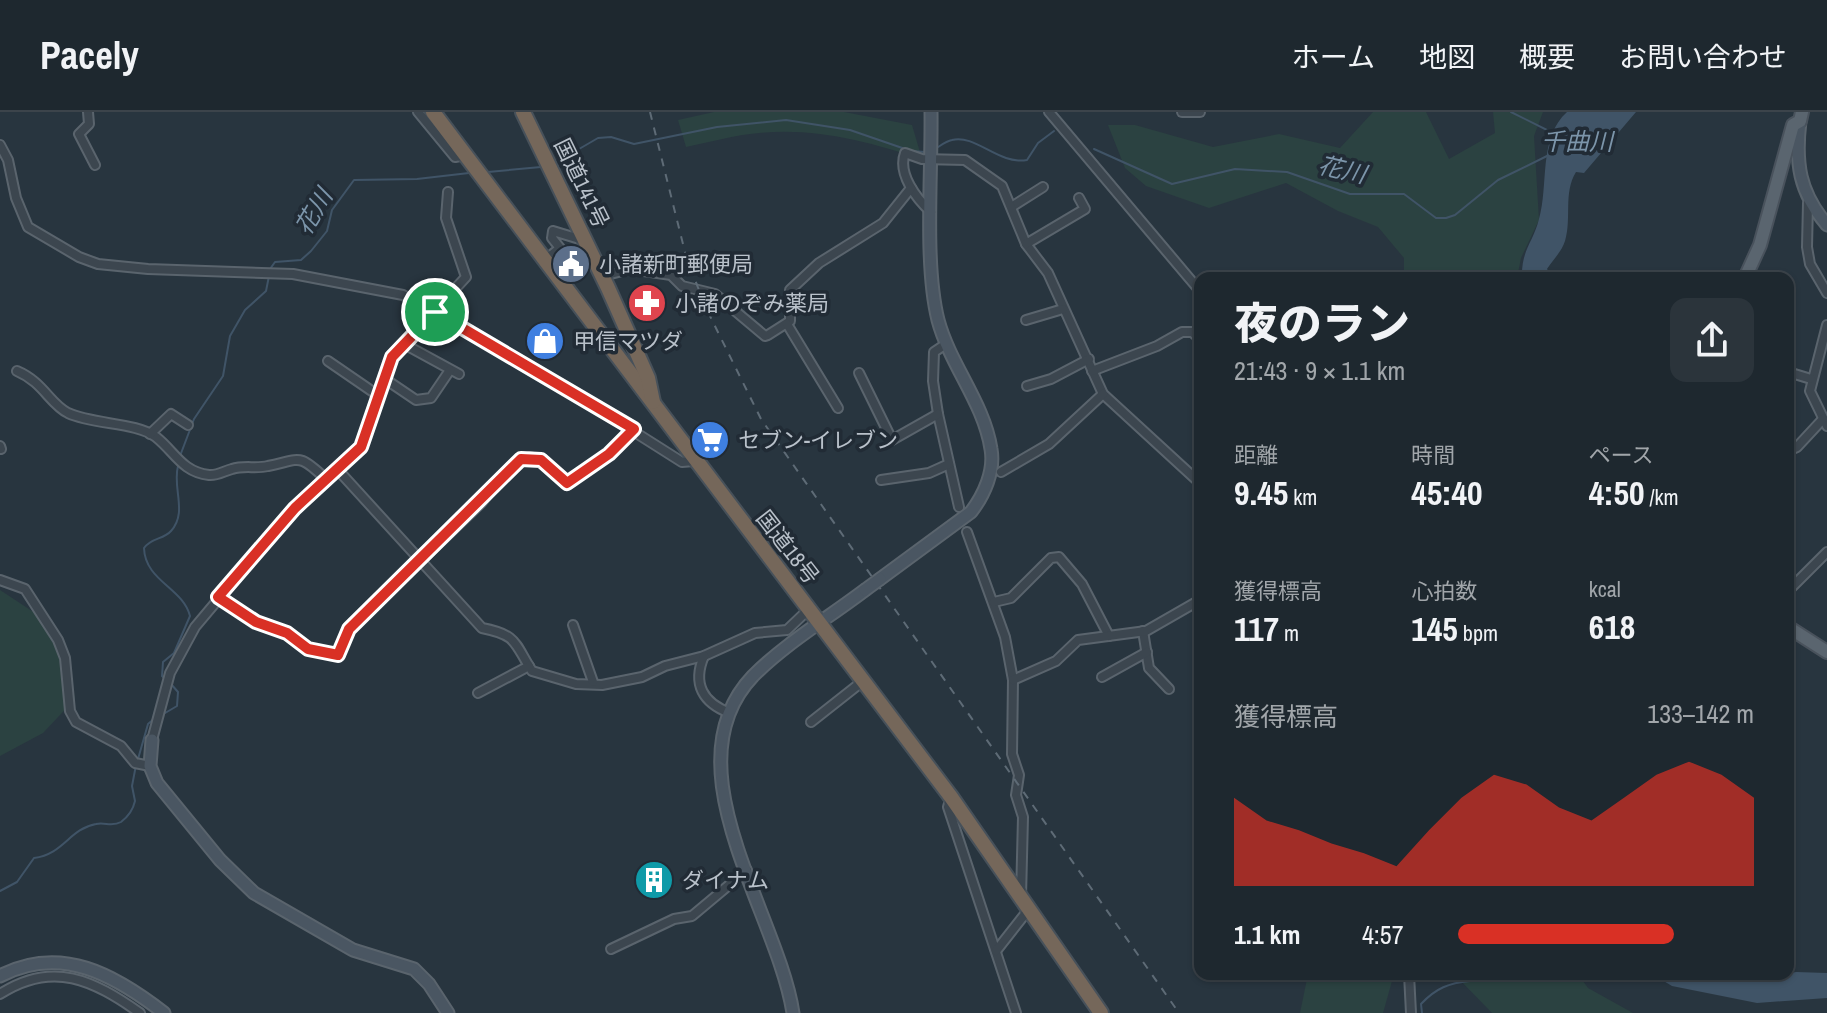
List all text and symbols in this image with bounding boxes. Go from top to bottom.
text: Pacely [40,30,139,81]
text: ホーム [1292,38,1375,76]
text: 地図 [1419,38,1475,76]
text: 概要 [1519,38,1575,76]
text: お問い合わせ [1619,38,1787,76]
water label: 千曲川 [1541,125,1616,157]
street label: 国道141号 [547,133,617,233]
water label: 花川 [1315,148,1372,191]
water label: 花川 [287,180,341,240]
public building icon: 小諸新町郵便局 [550,243,592,285]
place label: 小諸新町郵便局 [599,249,753,279]
pin [401,278,469,346]
pharmacy icon: 小諸のぞみ薬局 [626,282,668,324]
place label: 小諸のぞみ薬局 [675,288,829,318]
icon: arrive [413,290,457,334]
text: 夜のラン [1234,293,1410,353]
button: share [1670,298,1754,382]
shop icon: 甲信マツダ [524,320,566,362]
place label: 甲信マツダ [573,326,683,356]
text: 21:43 · 9 × 1.1 km [1234,353,1405,388]
supermarket icon: セブン-イレブン [689,419,731,461]
place label: セブン-イレブン [738,425,898,455]
text: 距離 [1234,440,1278,470]
text: 時間 [1411,440,1455,470]
text: ペース [1589,440,1654,470]
text: 9.45 [1234,470,1288,516]
text: 45:40 [1411,470,1483,516]
text: 4:50 [1589,470,1644,516]
text: km [1288,482,1317,512]
text: /km [1644,482,1679,512]
street label: 国道18号 [750,504,826,590]
text: kcal [1589,574,1621,604]
text: 獲得標高 [1234,576,1322,606]
text: 心拍数 [1411,576,1477,606]
text: 618 [1589,604,1635,650]
text: 117 [1234,606,1279,652]
text: 145 [1411,606,1458,652]
text: m [1279,618,1299,648]
text: bpm [1458,618,1498,648]
text: 133–142 m [1647,696,1754,731]
text: 獲得標高 [1234,699,1338,734]
building icon: ダイナム [633,859,675,901]
place label: ダイナム [682,865,769,895]
text: 1.1 km [1234,917,1300,952]
text: 4:57 [1362,917,1404,952]

